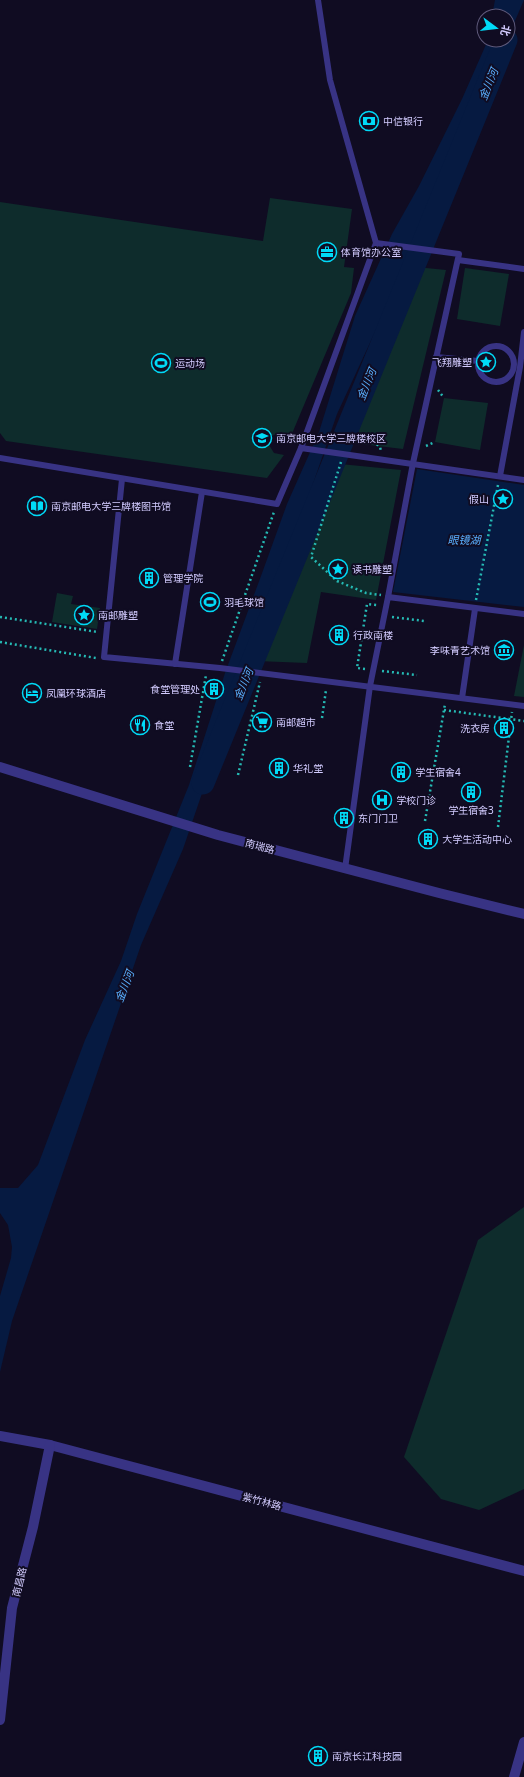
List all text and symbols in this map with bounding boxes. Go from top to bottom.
north arrow [476,8,516,48]
text: 北 [497,23,515,38]
water label: 金川河 [475,64,502,102]
bank icon: 中信银行 [358,110,380,132]
place label: 中信银行 [383,114,423,128]
office icon: 体育馆办公室 [316,241,338,263]
place label: 体育馆办公室 [341,245,401,259]
place icon: 飞翔雕塑 [475,351,497,373]
sports icon: 运动场 [150,352,172,374]
place label: 飞翔雕塑 [432,355,472,369]
place label: 运动场 [175,356,205,370]
water label: 金川河 [353,364,380,402]
school or university icon: 南京邮电大学三牌楼校区 [251,427,273,449]
place label: 南京邮电大学三牌楼校区 [276,431,386,445]
place icon: 假山 [492,488,514,510]
place label: 假山 [469,492,489,506]
library icon: 南京邮电大学三牌楼图书馆 [26,495,48,517]
place label: 南京邮电大学三牌楼图书馆 [51,499,171,513]
water label: 眼镜湖 [448,532,482,547]
place icon: 读书雕塑 [327,558,349,580]
place label: 读书雕塑 [352,562,392,576]
building icon: 管理学院 [138,567,160,589]
place label: 管理学院 [163,571,203,585]
sports icon: 羽毛球馆 [199,591,221,613]
place label: 羽毛球馆 [224,595,264,609]
place icon: 南邮雕塑 [73,604,95,626]
place label: 南邮雕塑 [98,608,138,622]
building icon: 行政南楼 [328,624,350,646]
place label: 行政南楼 [353,628,393,642]
museum icon: 李味青艺术馆 [493,639,515,661]
place label: 李味青艺术馆 [430,643,490,657]
water label: 金川河 [230,664,257,702]
building icon: 食堂管理处 [203,678,225,700]
hotel icon: 凤凰环球酒店 [21,682,43,704]
place label: 食堂管理处 [150,682,200,696]
place label: 凤凰环球酒店 [46,686,106,700]
supermarket icon: 南邮超市 [251,711,273,733]
restaurant icon: 食堂 [129,714,151,736]
place label: 南邮超市 [276,715,316,729]
building icon: 洗衣房 [493,717,515,739]
place label: 食堂 [154,718,174,732]
place label: 洗衣房 [460,721,490,735]
building icon: 华礼堂 [268,757,290,779]
place label: 华礼堂 [293,761,323,775]
building icon: 学生宿舍4 [390,761,412,783]
place label: 学生宿舍4 [415,765,461,779]
building icon: 学生宿舍3 [460,781,482,803]
hospital icon: 学校门诊 [371,789,393,811]
place label: 学校门诊 [396,793,436,807]
place label: 学生宿舍3 [448,803,494,817]
building icon: 东门门卫 [333,807,355,829]
place label: 东门门卫 [358,811,398,825]
building icon: 大学生活动中心 [417,828,439,850]
place label: 大学生活动中心 [442,832,512,846]
street label: 南瑞路 [244,835,276,857]
water label: 金川河 [111,966,138,1004]
street label: 紫竹林路 [241,1489,283,1513]
street label: 南昌路 [9,1566,29,1598]
building icon: 南京长江科技园 [307,1745,329,1767]
place label: 南京长江科技园 [332,1749,402,1763]

